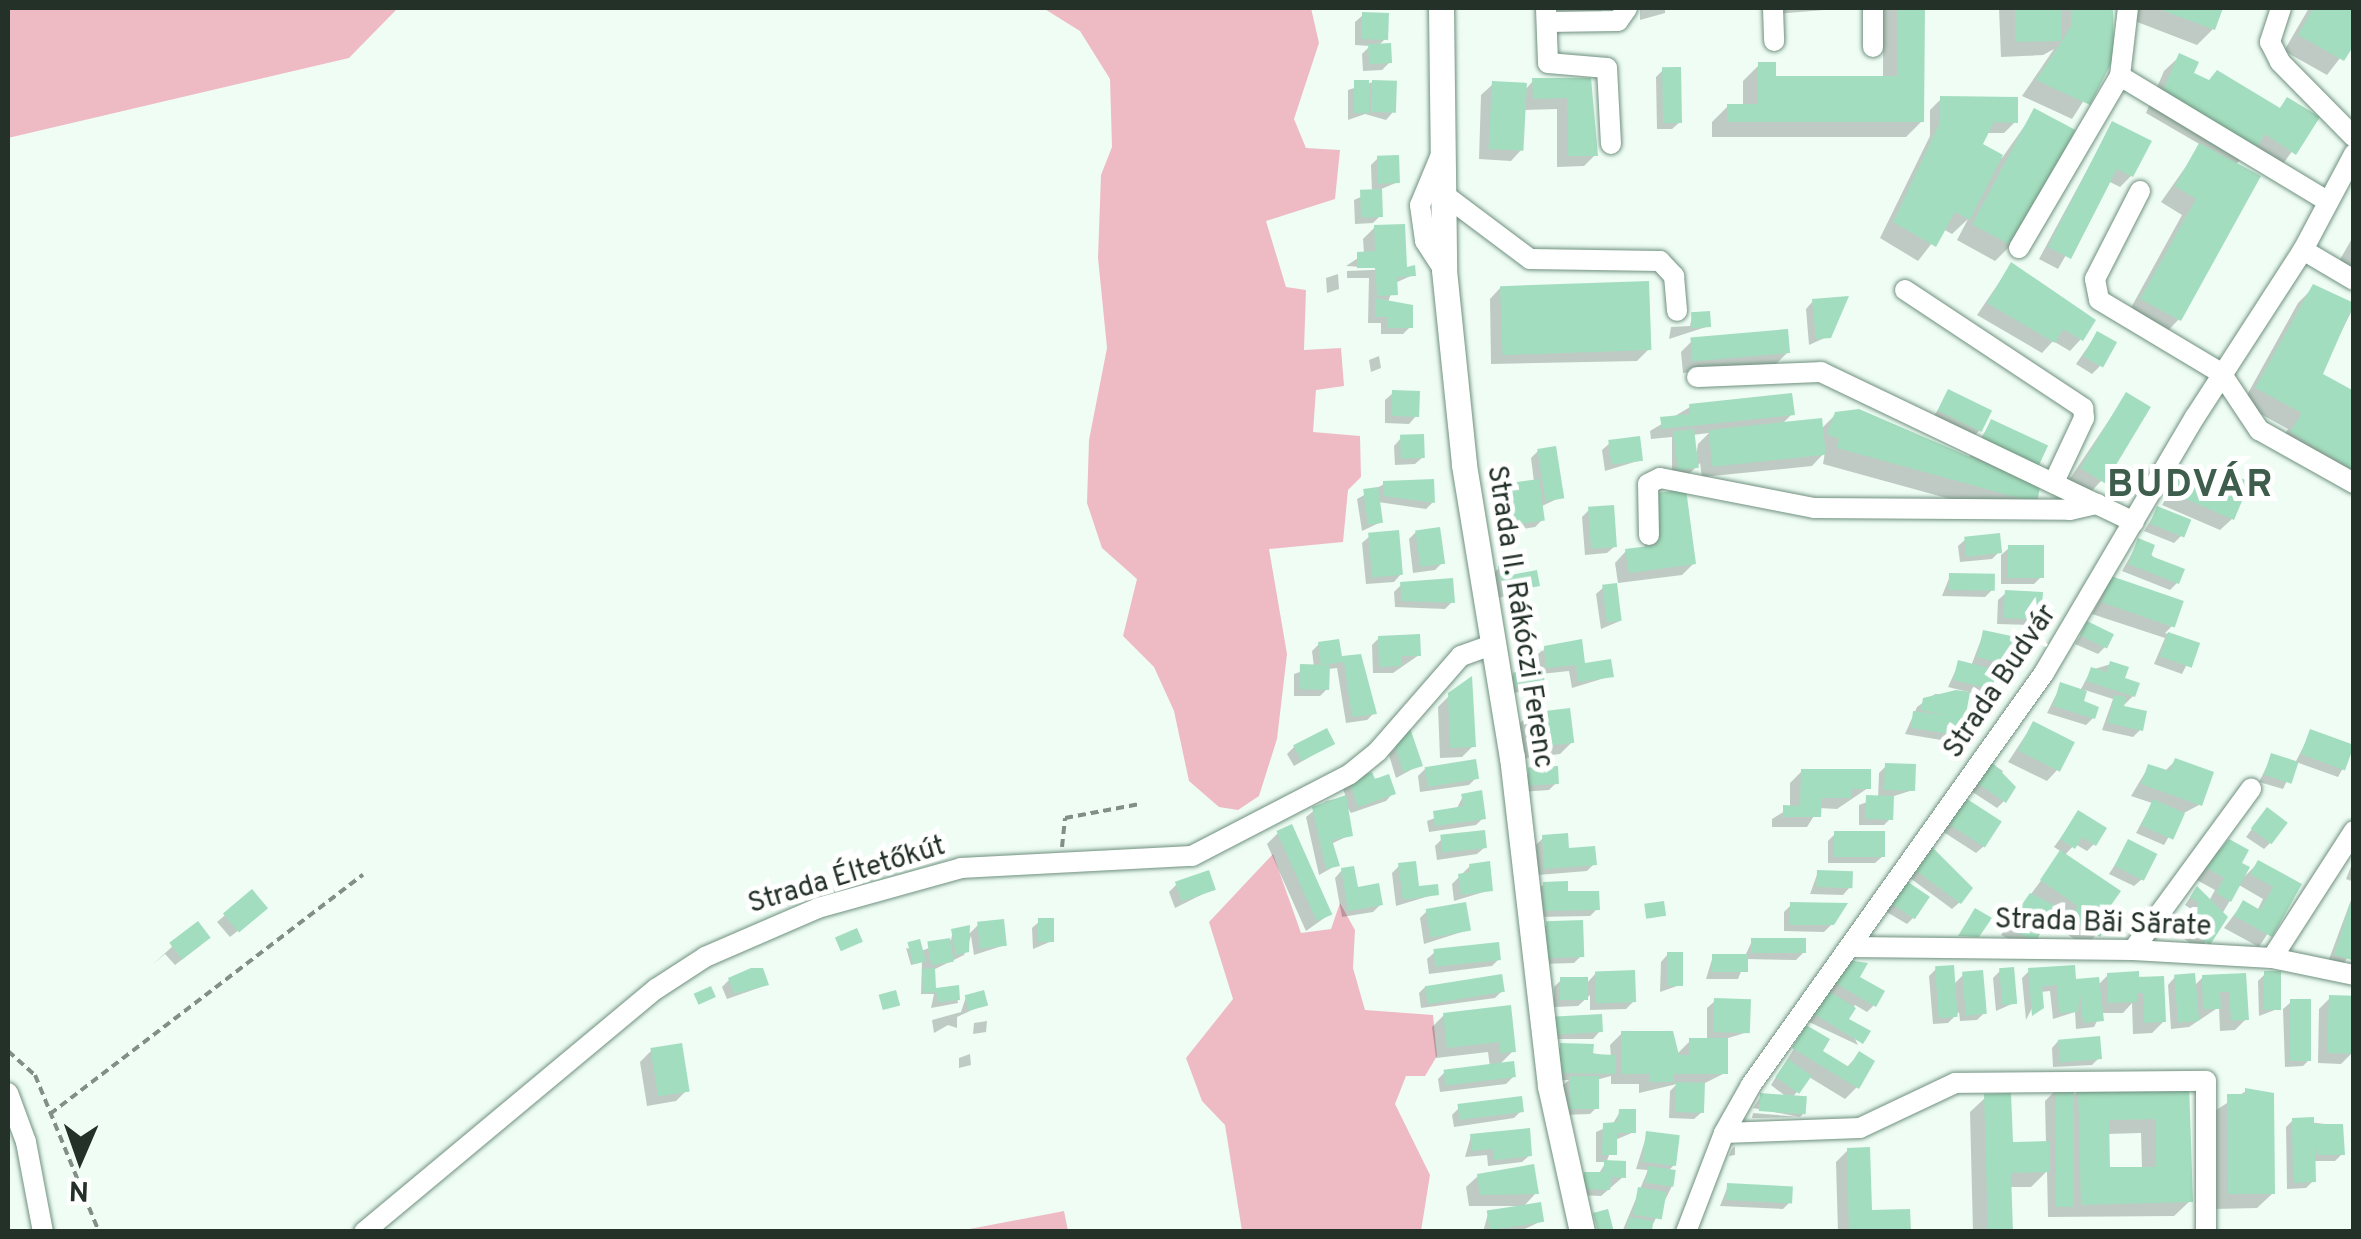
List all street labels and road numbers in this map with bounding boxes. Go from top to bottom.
street label: Strada II. Rákóczi Ferenc [1478,463,1560,771]
street label: Strada Budvár [1937,599,2065,765]
street label: Strada Éltetőkút [744,830,950,922]
street label: Strada Băi Sărate [1994,903,2212,945]

